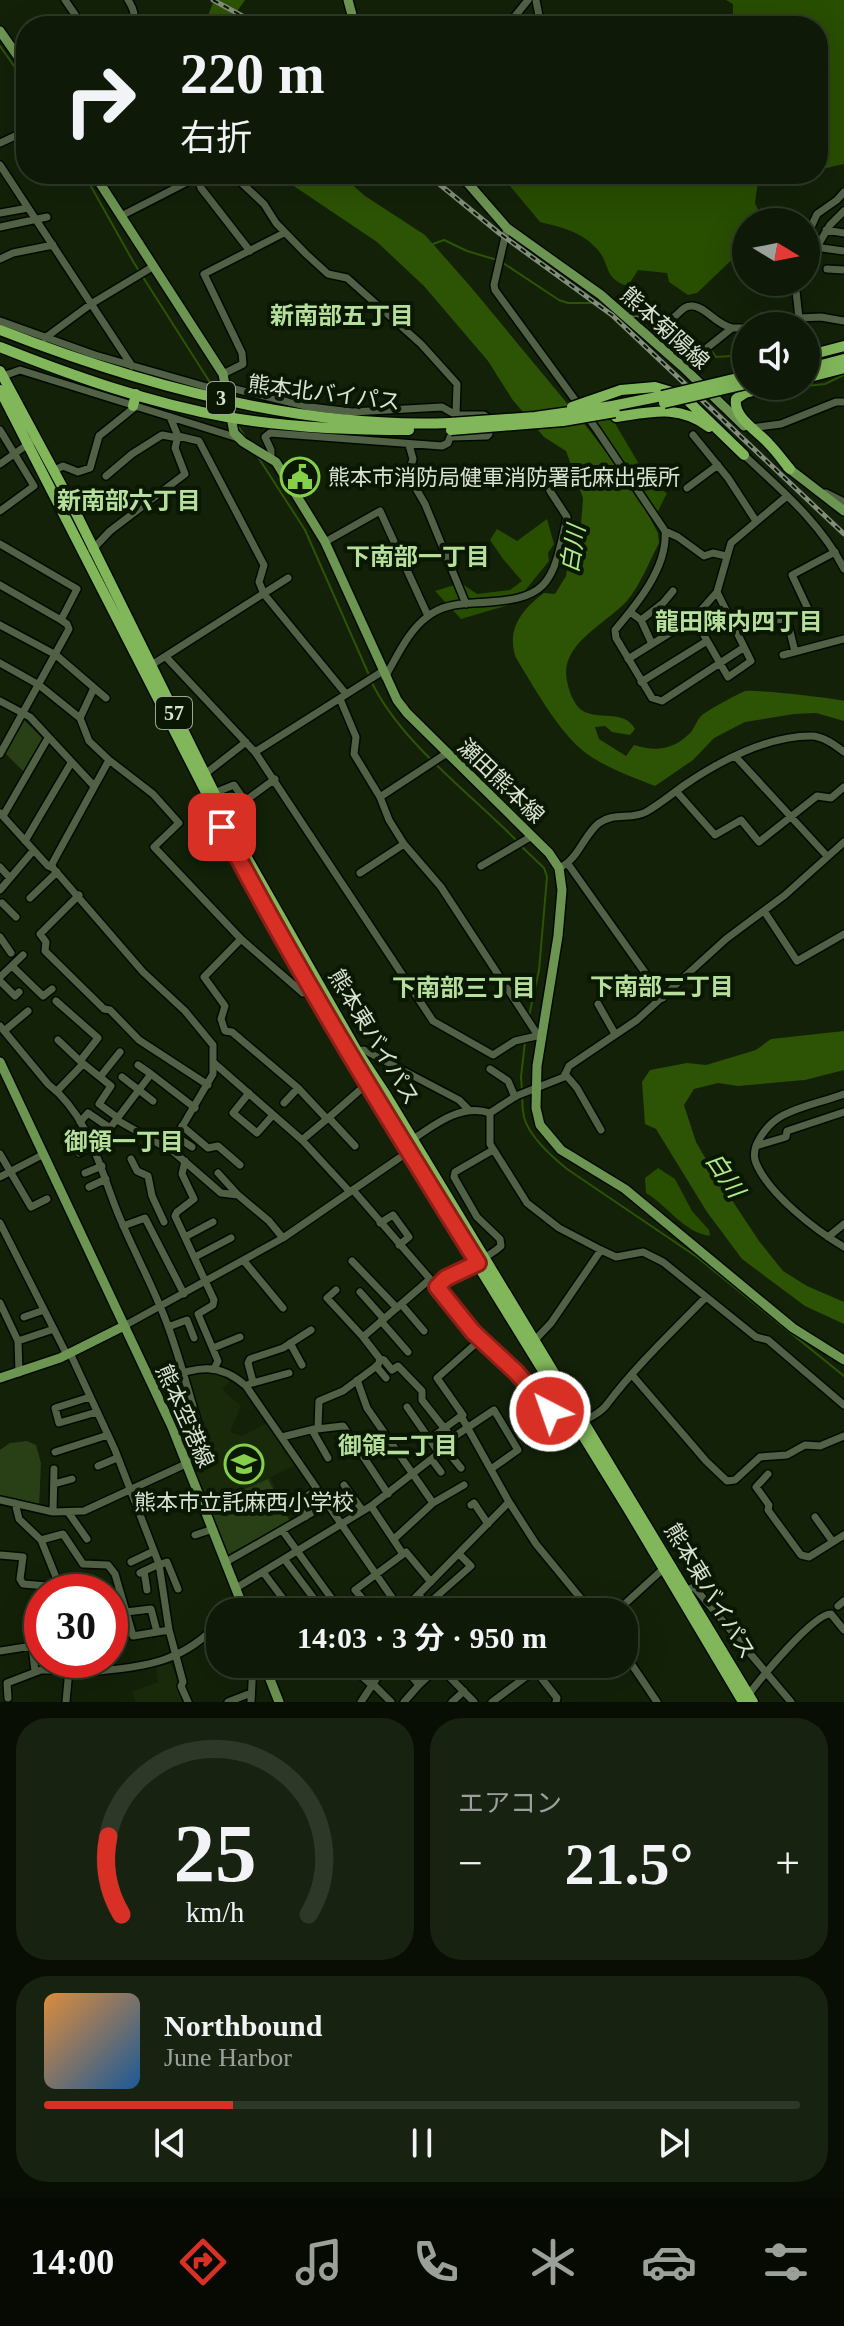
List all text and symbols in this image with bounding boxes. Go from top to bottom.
text: 220 m [180,43,325,105]
icon: right [48,48,152,152]
text: 右折 [180,118,252,158]
north arrow [732,208,820,296]
map controls [732,208,820,400]
street label: 熊本菊陽線 [616,282,714,374]
district label: 新南部五丁目 [270,303,414,329]
button: sound [732,312,820,400]
street label: 熊本北バイパス [246,371,402,415]
road number: 3 [207,382,235,414]
public building icon: 熊本市消防局健軍消防署託麻出張所 [279,456,321,498]
place label: 熊本市消防局健軍消防署託麻出張所 [328,465,680,490]
district label: 新南部六丁目 [57,488,201,514]
water label: 白川 [556,520,590,575]
district label: 下南部一丁目 [346,544,490,570]
district label: 龍田陳内四丁目 [655,609,823,635]
road number: 57 [156,697,192,729]
street label: 瀬田熊本線 [453,734,549,828]
pin [188,793,256,861]
icon: arrive [200,805,244,849]
street label: 熊本東バイパス [324,965,424,1109]
district label: 下南部二丁目 [590,974,734,1000]
district label: 下南部三丁目 [392,975,536,1001]
district label: 御領一丁目 [64,1129,184,1155]
water label: 白川 [701,1148,751,1205]
street label: 熊本空港線 [151,1361,219,1471]
position arrow [508,1369,592,1453]
district label: 御領二丁目 [338,1433,458,1459]
school or university icon: 熊本市立託麻西小学校 [223,1443,265,1485]
place label: 熊本市立託麻西小学校 [134,1490,354,1515]
street label: 熊本東バイパス [660,1519,760,1663]
speed limit sign: 30 [24,1574,128,1678]
text: 14:03 · 3 分 · 950 m [297,1621,547,1654]
text: エアコン [458,1789,562,1818]
text: 25 [173,1807,257,1899]
text: 21.5° [565,1831,694,1897]
text: − [458,1839,483,1888]
text: + [775,1839,800,1888]
text: km/h [186,1897,244,1928]
text: Northbound [164,2009,322,2042]
text: June Harbor [164,2043,292,2072]
icon: previous [148,2121,192,2165]
icon: pause [400,2121,444,2165]
icon: next [652,2121,696,2165]
icon: directions [175,2234,231,2290]
icon: music [291,2234,347,2290]
icon: phone [408,2234,464,2290]
icon: climate [525,2234,581,2290]
icon: car [641,2234,697,2290]
icon: filters [758,2234,814,2290]
text: 14:00 [30,2242,114,2282]

